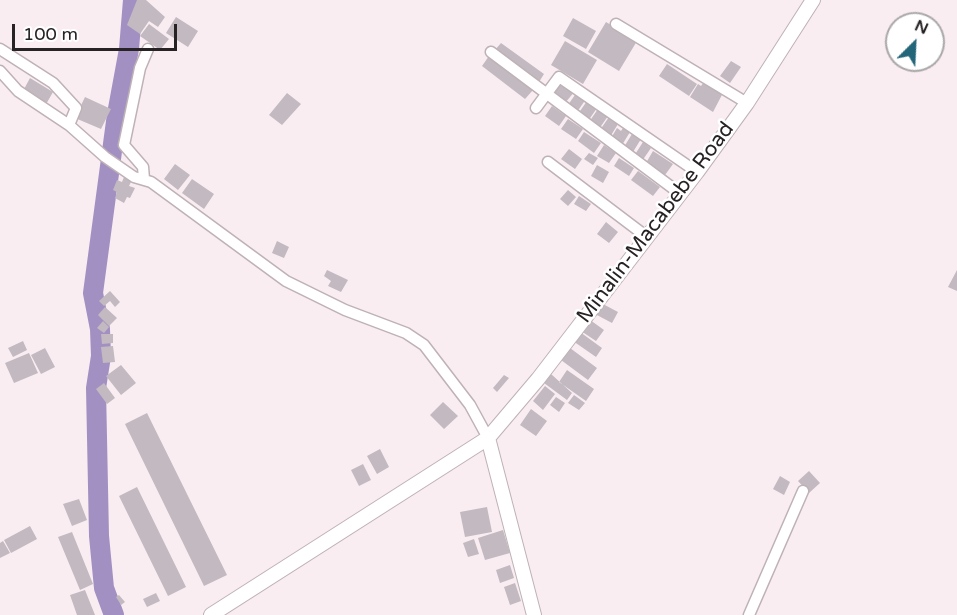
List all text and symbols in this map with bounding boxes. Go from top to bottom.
scale bar [15,12,180,50]
north arrow [885,12,945,72]
text: N [912,16,931,39]
text: 100 m [23,23,78,45]
street label: Minalin-Macabebe Road [572,117,740,329]

